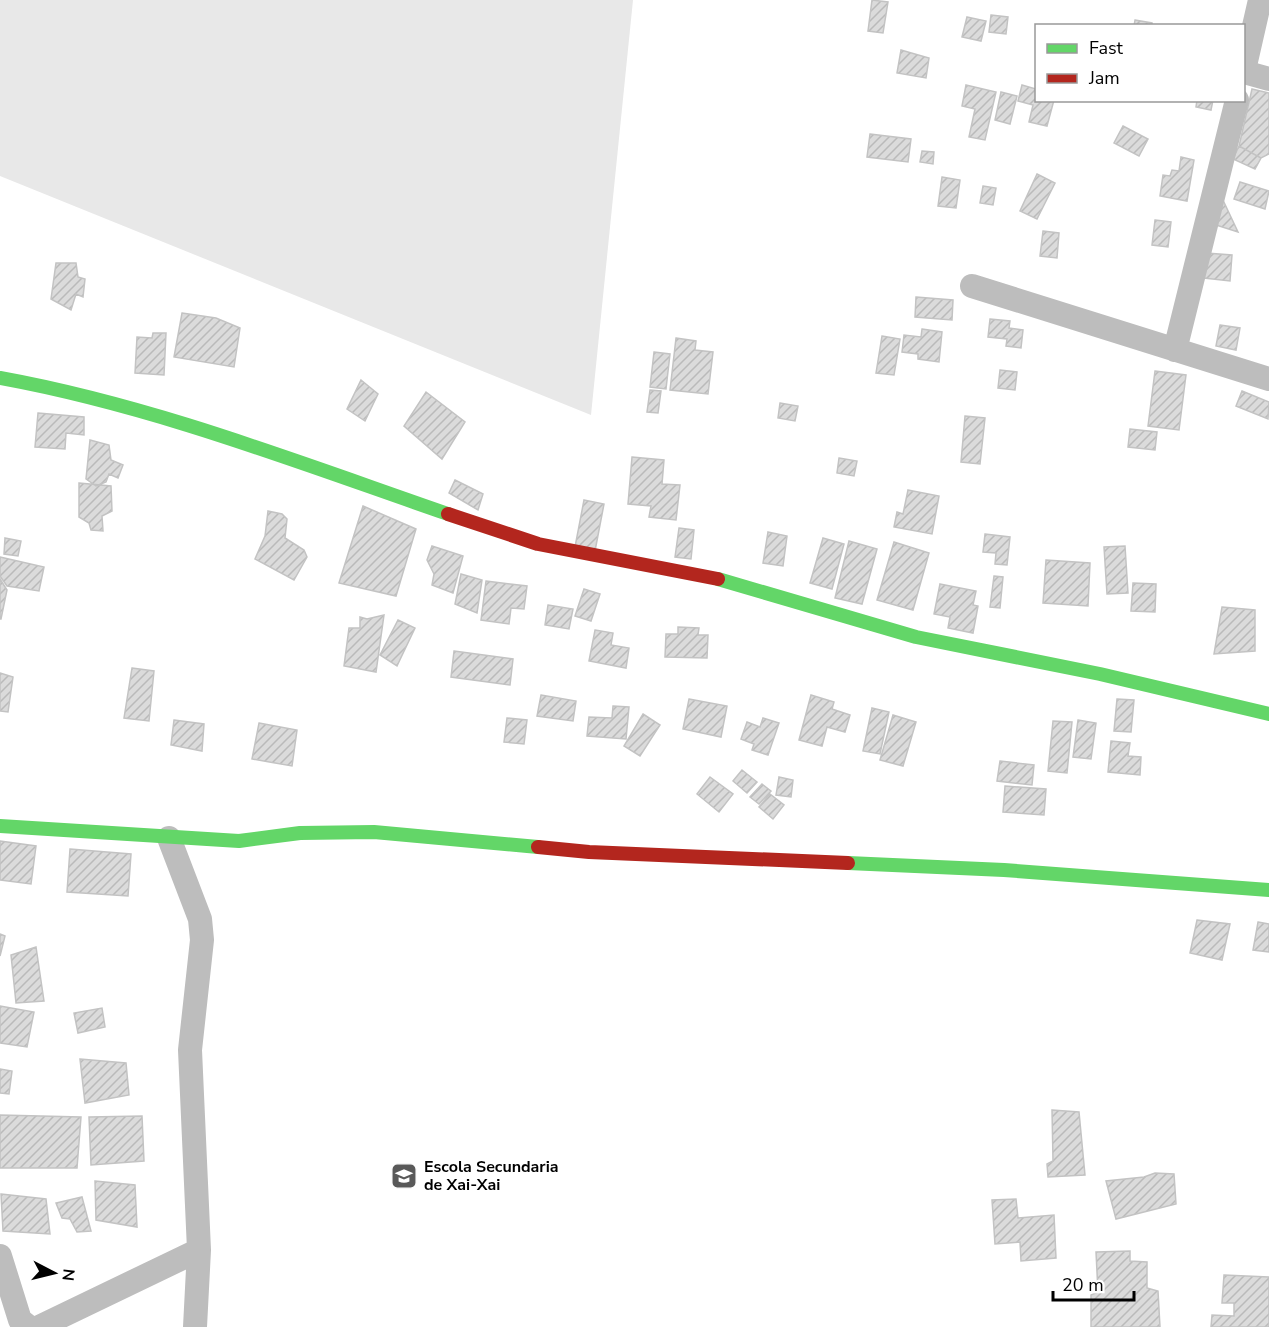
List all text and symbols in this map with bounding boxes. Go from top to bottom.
legend [1035,24,1245,102]
text: Fast [1089,36,1124,60]
text: Jam [1088,66,1120,90]
place label: Escola Secundaria de Xai-Xai [424,1156,558,1196]
school or university icon: Escola Secundaria de Xai-Xai [389,1161,419,1191]
north arrow [24,1243,84,1303]
scale bar [1053,1264,1134,1302]
text: N [56,1267,80,1282]
text: 20 m [1062,1273,1104,1297]

